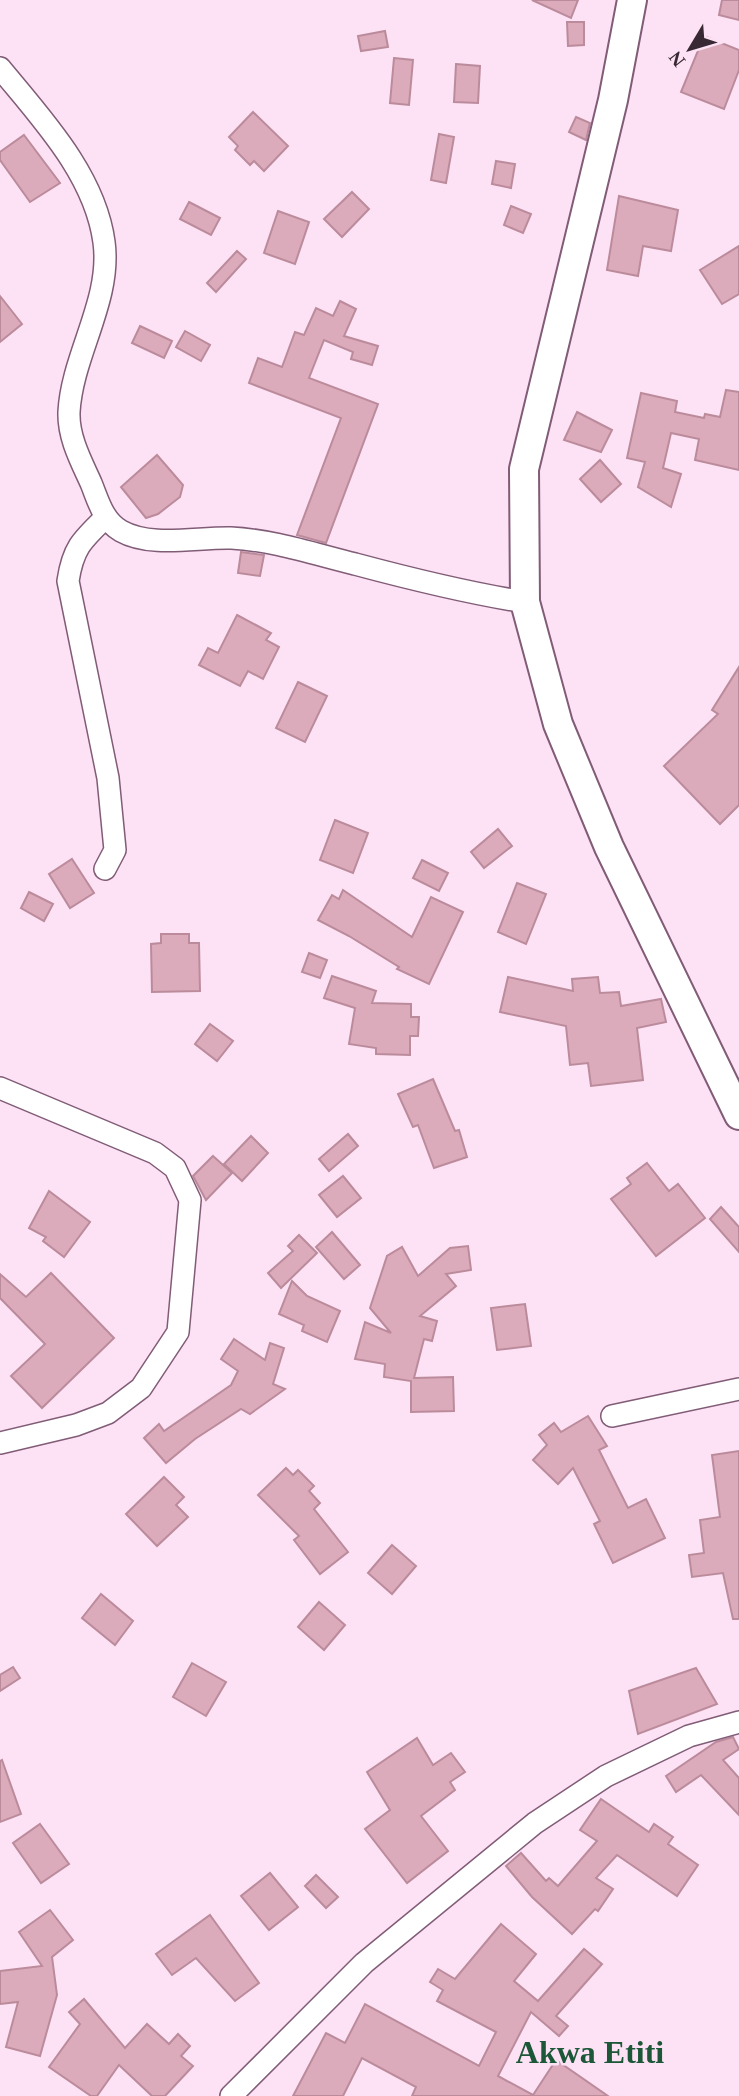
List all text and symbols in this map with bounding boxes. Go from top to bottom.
north arrow [655,14,725,84]
text: N [664,47,689,71]
district label: Akwa Etiti [516,2034,664,2070]

